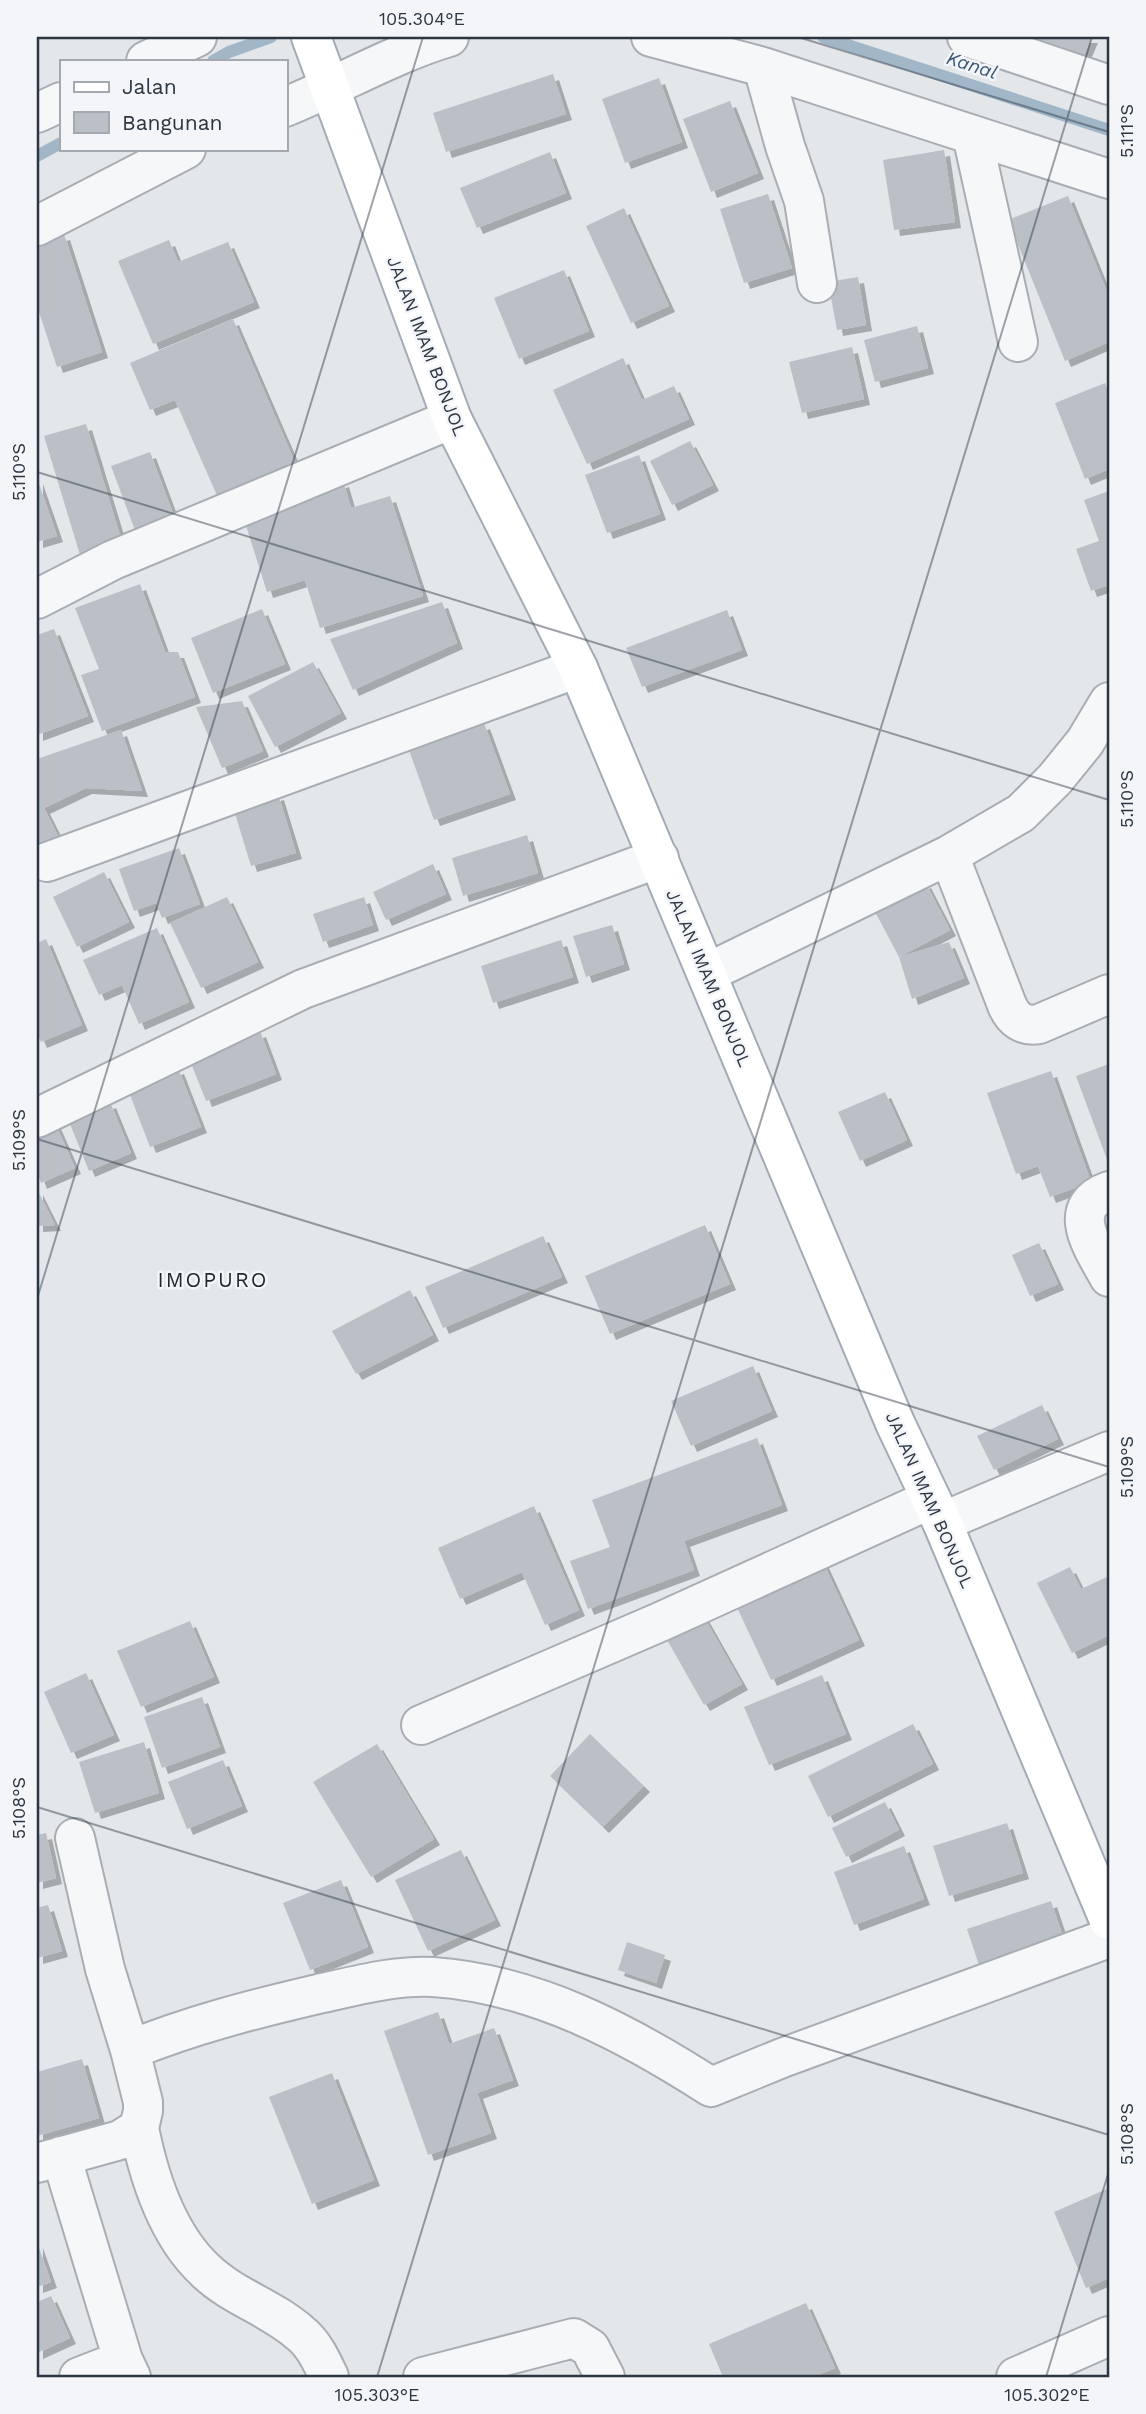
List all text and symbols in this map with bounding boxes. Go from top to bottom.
text: 105.304°E [379,8,465,29]
water label: Kanal [944,46,1000,84]
legend [60,60,287,150]
text: Jalan [122,74,177,99]
text: 5.111°S [1116,104,1137,158]
text: Bangunan [122,110,223,135]
street label: JALAN IMAM BONJOL [383,253,471,439]
text: 5.110°S [8,443,29,501]
text: 5.110°S [1116,770,1137,828]
street label: JALAN IMAM BONJOL [662,886,756,1070]
text: 5.109°S [8,1109,29,1171]
district label: IMOPURO [157,1267,269,1292]
street label: JALAN IMAM BONJOL [882,1409,978,1592]
text: 5.109°S [1116,1436,1137,1498]
text: 5.108°S [8,1777,29,1839]
text: 5.108°S [1116,2103,1137,2165]
text: 105.303°E [334,2384,420,2405]
text: 105.302°E [1004,2384,1090,2405]

